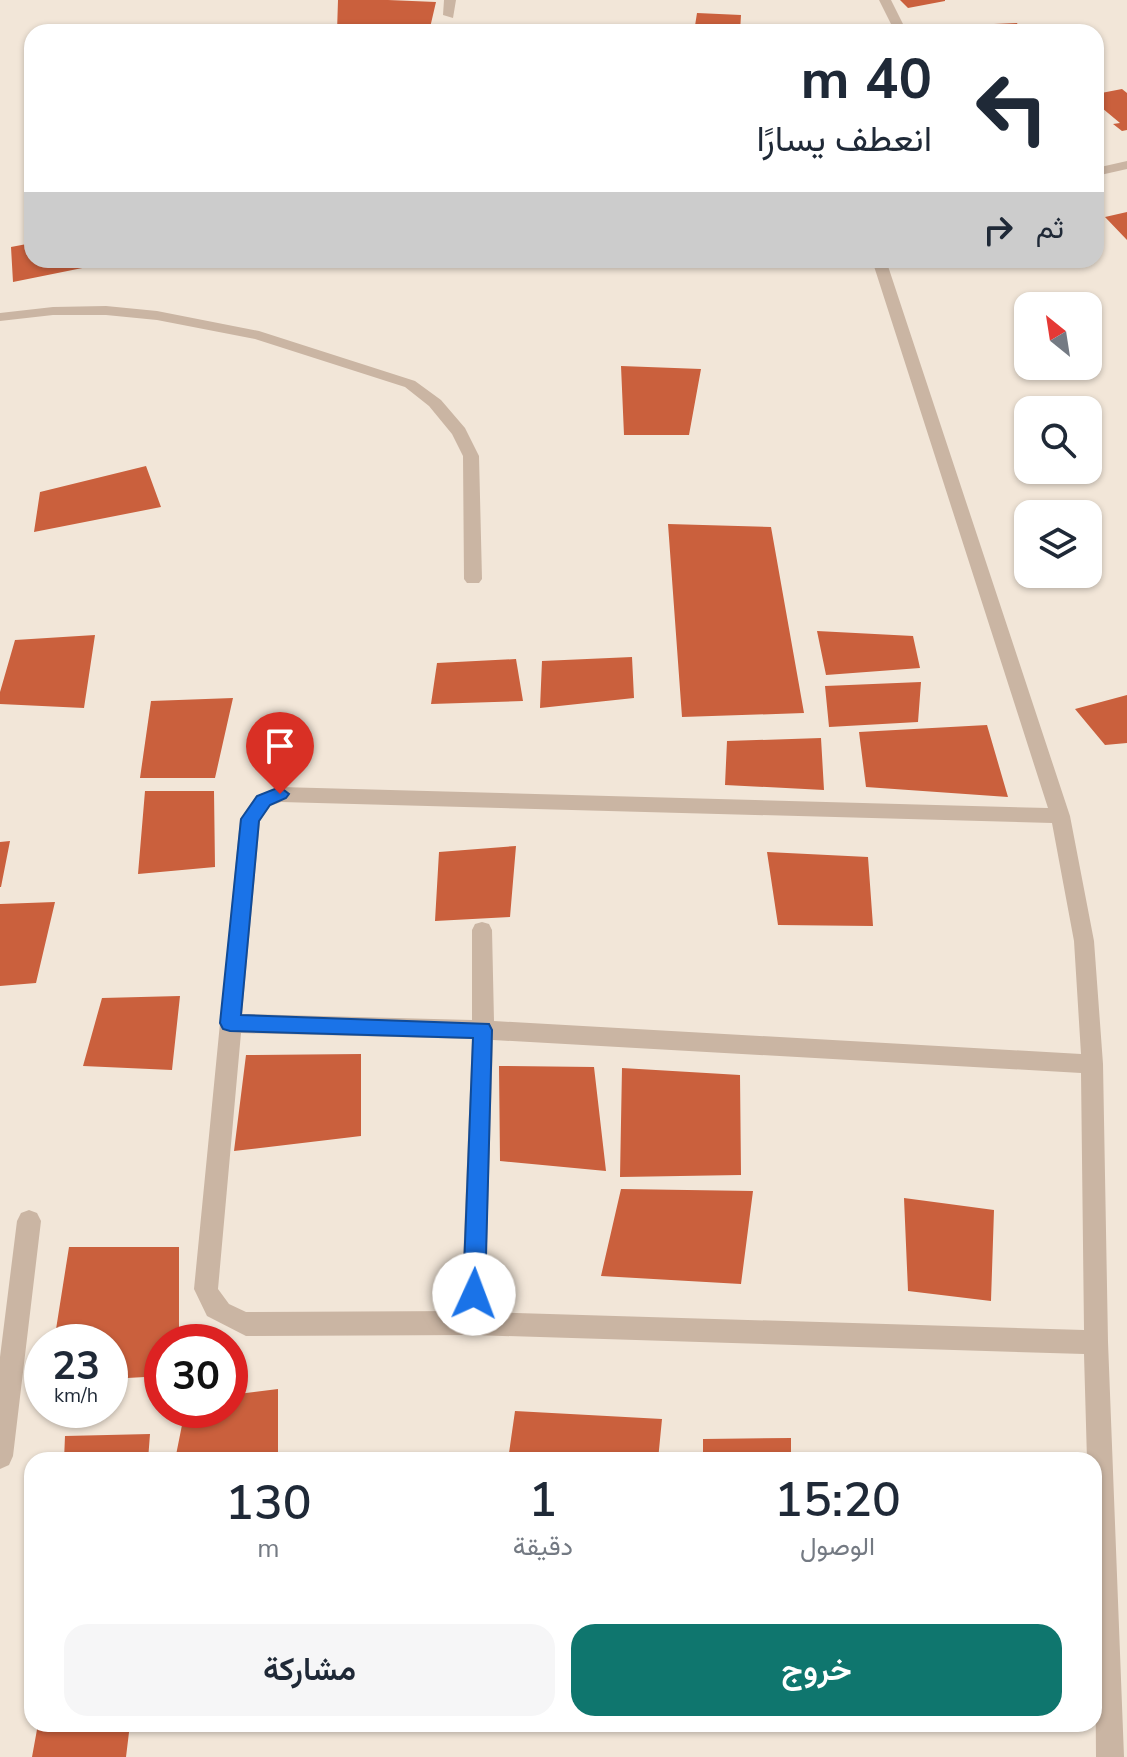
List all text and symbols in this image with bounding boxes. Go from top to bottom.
text: 40 m [801,41,932,118]
icon: left [960,56,1064,160]
text: انعطف يسارًا [757,115,932,164]
icon: right [976,208,1020,252]
text: ثم [1036,208,1064,249]
north arrow [1014,292,1102,380]
map controls [1014,292,1102,588]
button: search [1014,396,1102,484]
button: layers [1014,500,1102,588]
pin [246,712,314,794]
icon: arrive [258,724,302,768]
position arrow [432,1252,516,1336]
speed limit sign: 30 [144,1324,248,1428]
text: 23 [52,1339,100,1393]
text: km/h [54,1382,98,1409]
text: 1 [529,1467,557,1533]
text: 15:20 [774,1467,901,1533]
text: 130 [225,1470,312,1536]
text: دقيقة [513,1529,573,1564]
text: الوصول [800,1529,875,1564]
text: m [257,1531,280,1566]
button: مشاركة [64,1624,555,1716]
button: خروج [571,1624,1062,1716]

